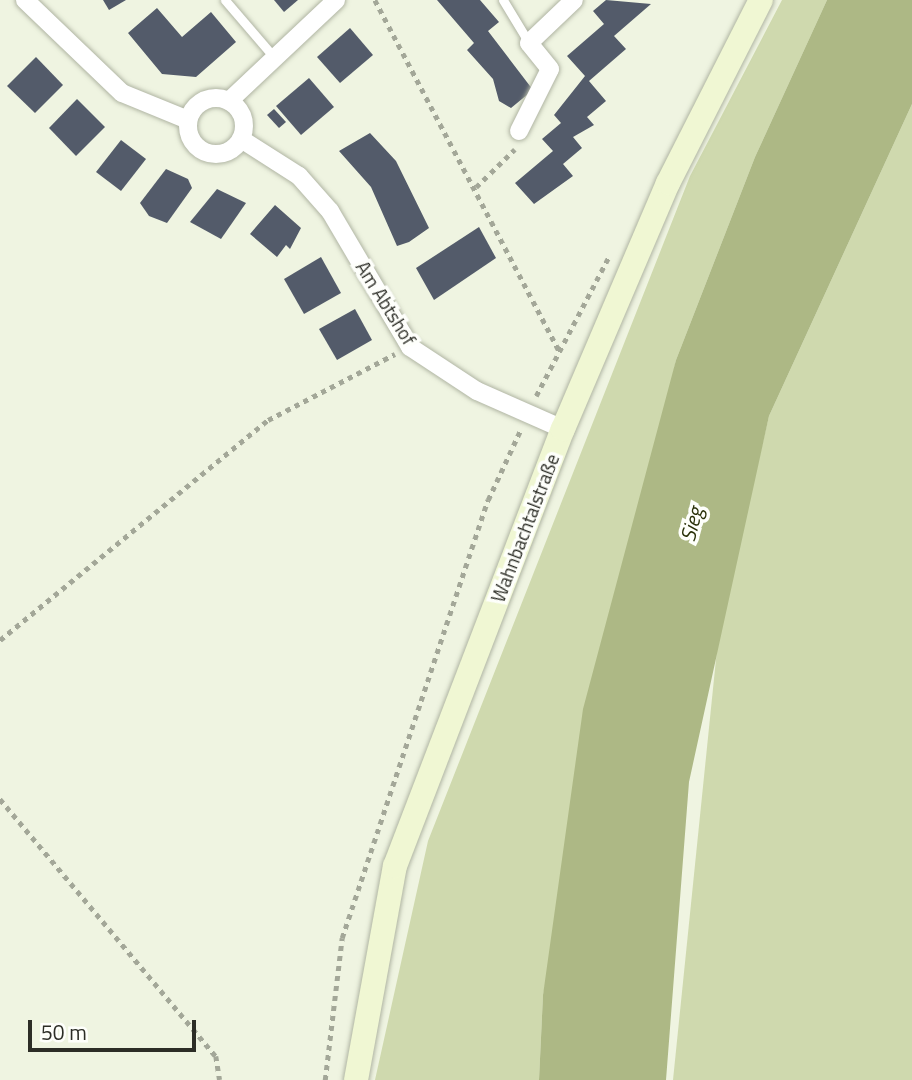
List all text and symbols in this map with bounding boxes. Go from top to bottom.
street label: Am Abtshof [351,257,421,349]
street label: Wahnbachtalstraße [486,451,564,605]
water label: Sieg [674,504,708,544]
scale bar [32,1006,200,1050]
text: 50 m [41,1016,87,1048]

